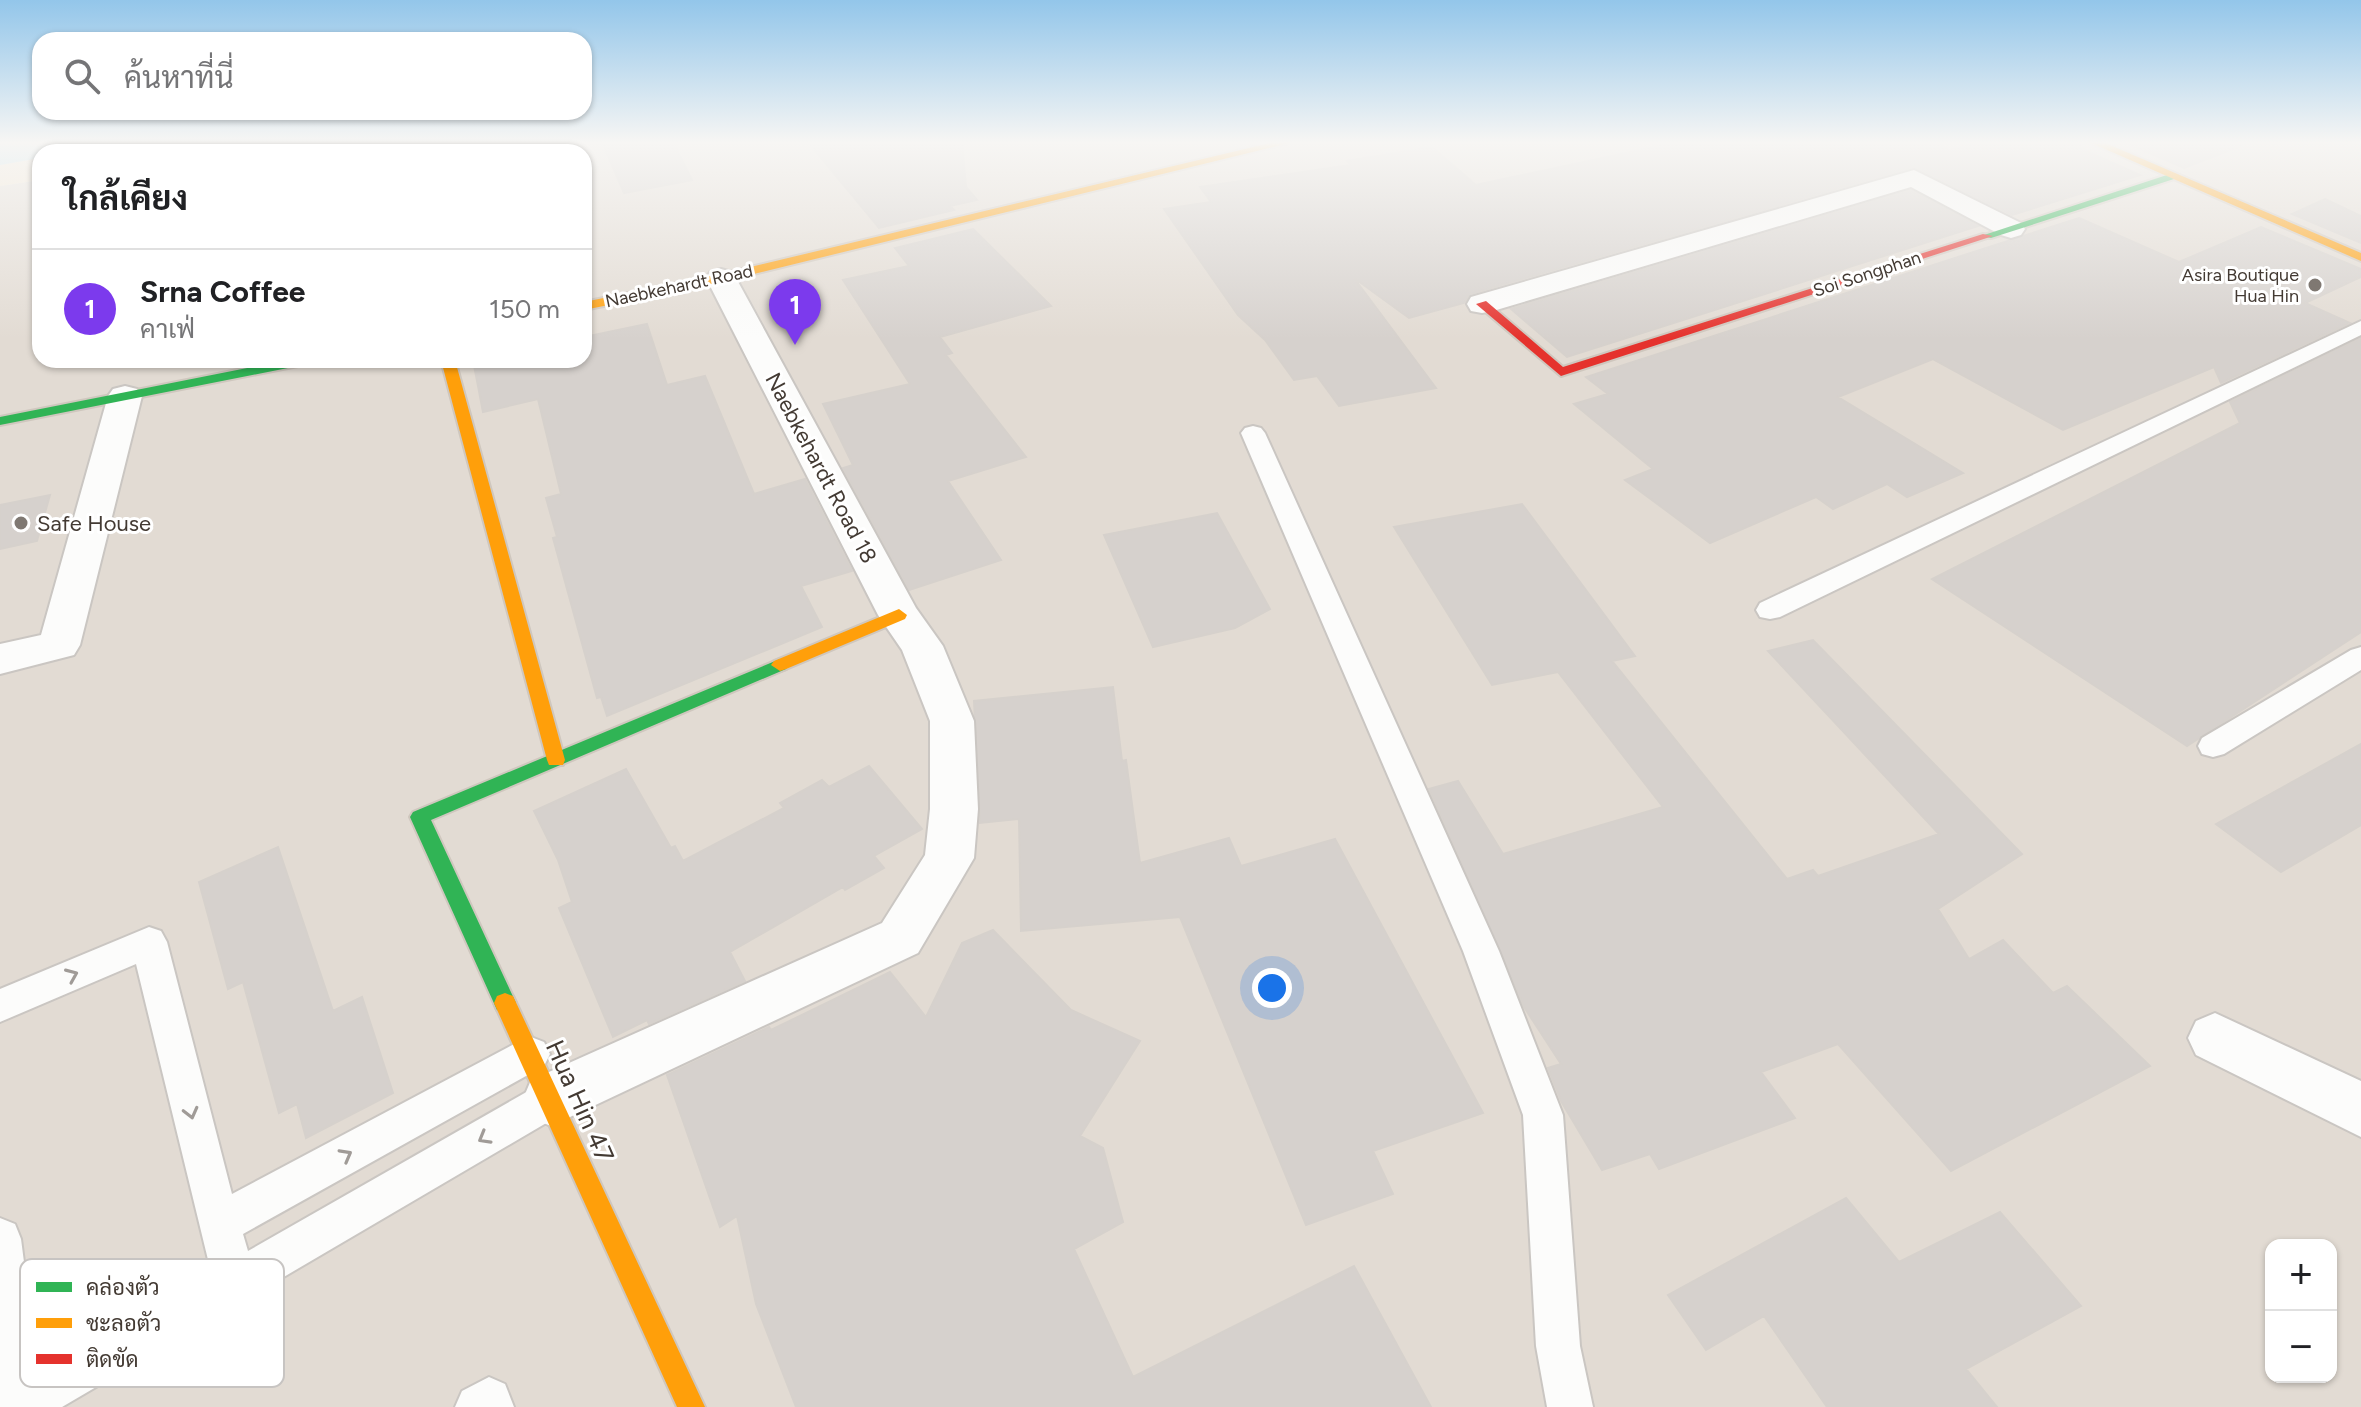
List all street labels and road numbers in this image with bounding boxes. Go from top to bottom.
street label: Soi Songphan [1810,246,1924,302]
street label: Naebkehardt Road [603,260,755,312]
street label: Naebkehardt Road 18 [759,368,883,568]
street label: Hua Hin 47 [539,1035,621,1167]

